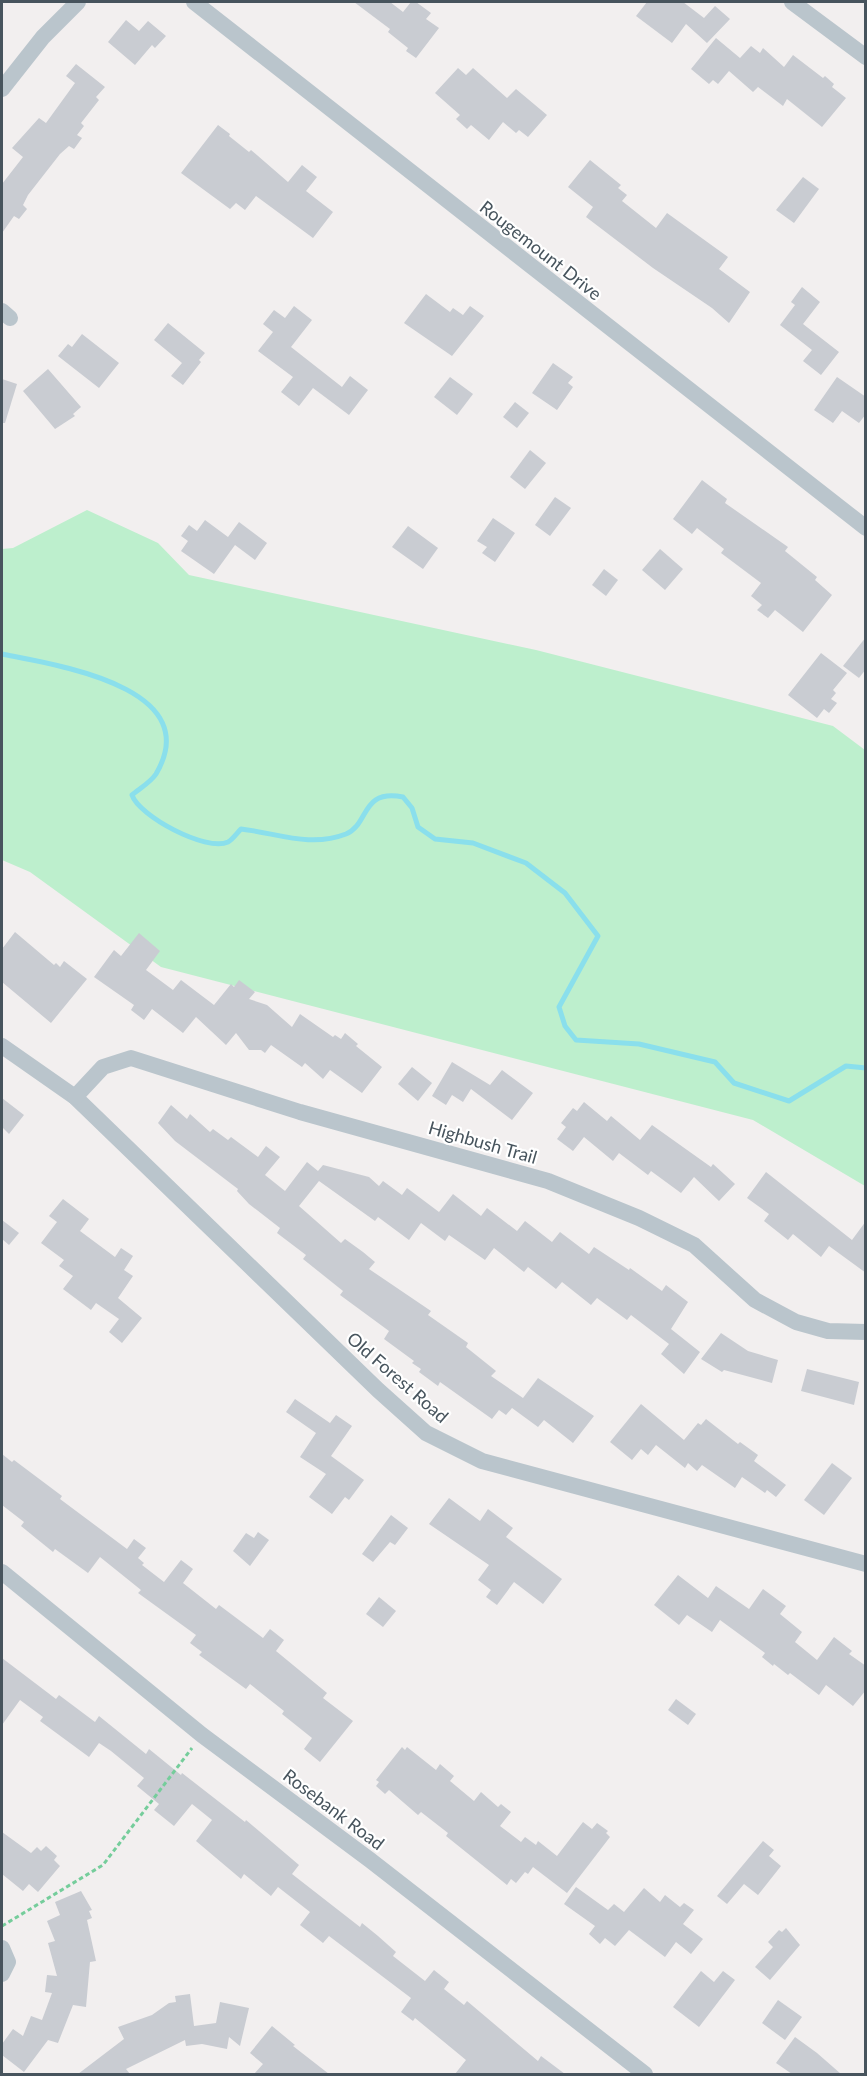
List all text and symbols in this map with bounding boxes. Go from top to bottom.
street label: Rougemount Drive [476,196,606,304]
street label: Highbush Trail [426,1116,540,1168]
street label: Old Forest Road [343,1327,453,1427]
street label: Rosebank Road [279,1764,389,1854]

